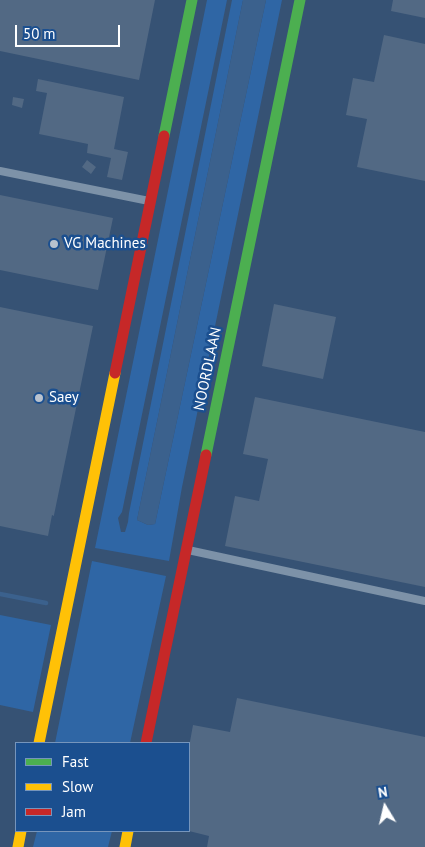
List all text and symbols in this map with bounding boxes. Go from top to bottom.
scale bar [18,15,122,47]
text: 50 m [23,24,56,43]
place label: VG Machines [64,235,146,253]
marker: VG Machines [48,238,60,250]
street label: NOORDLAAN [190,326,226,412]
place label: Saey [49,389,79,407]
marker: Saey [33,392,45,404]
legend [15,742,190,832]
text: Fast [62,752,89,771]
text: Slow [62,777,93,796]
north arrow [360,782,410,832]
text: N [377,783,389,802]
text: Jam [62,802,86,821]

